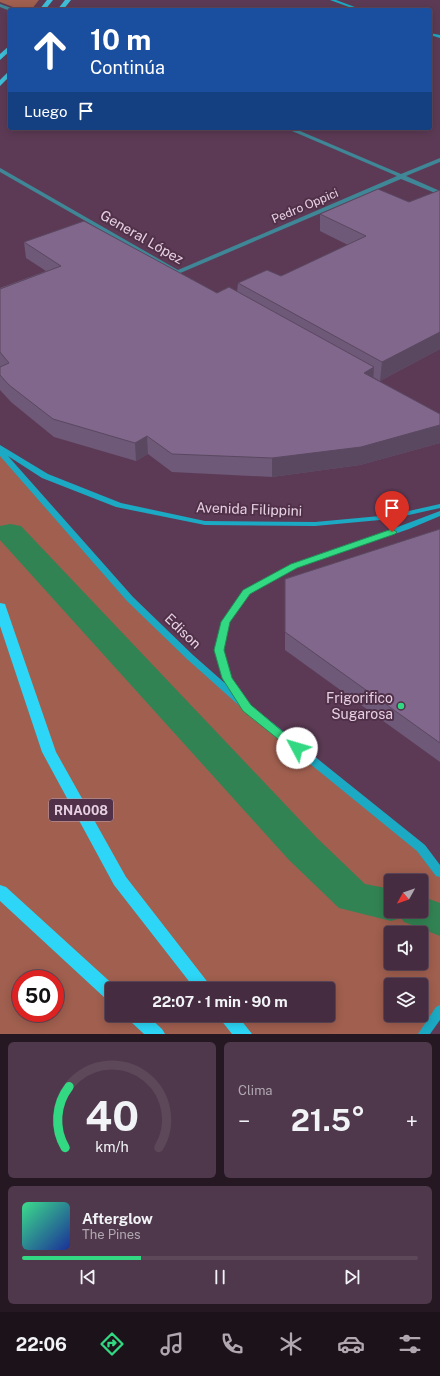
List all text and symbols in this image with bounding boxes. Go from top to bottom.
text: 10 m [90,23,151,56]
icon: ahead [24,24,76,76]
text: Continúa [90,57,165,78]
icon: arrive [75,100,97,122]
text: Luego [24,103,67,120]
street label: Pedro Oppici [269,186,341,226]
street label: General López [98,207,187,267]
pin [375,491,409,532]
icon: arrive [381,497,403,519]
street label: Avenida Filippini [196,499,302,519]
street label: Edison [162,610,204,652]
place label: Frigorifico Sugarosa [326,690,393,722]
marker: Frigorifico Sugarosa [396,701,406,711]
position arrow [276,727,318,769]
road number: RNA008 [49,799,113,821]
north arrow [384,874,428,918]
map controls [384,874,428,1022]
button: sound [384,926,428,970]
speed limit sign: 50 [12,970,64,1022]
button: layers [384,978,428,1022]
text: 22:07 · 1 min · 90 m [152,993,288,1010]
text: Clima [238,1083,273,1098]
text: 40 [85,1091,139,1140]
text: 21.5° [291,1102,365,1138]
text: − [238,1108,250,1134]
text: + [406,1108,418,1134]
text: km/h [95,1138,129,1155]
text: Afterglow [82,1210,153,1227]
text: The Pines [82,1227,141,1242]
icon: previous [77,1266,99,1288]
icon: pause [209,1266,231,1288]
icon: next [341,1266,363,1288]
icon: directions [98,1330,126,1358]
icon: music [158,1330,186,1358]
icon: phone [218,1330,246,1358]
icon: climate [277,1330,305,1358]
icon: car [337,1330,365,1358]
icon: filters [396,1330,424,1358]
text: 22:06 [16,1334,67,1355]

